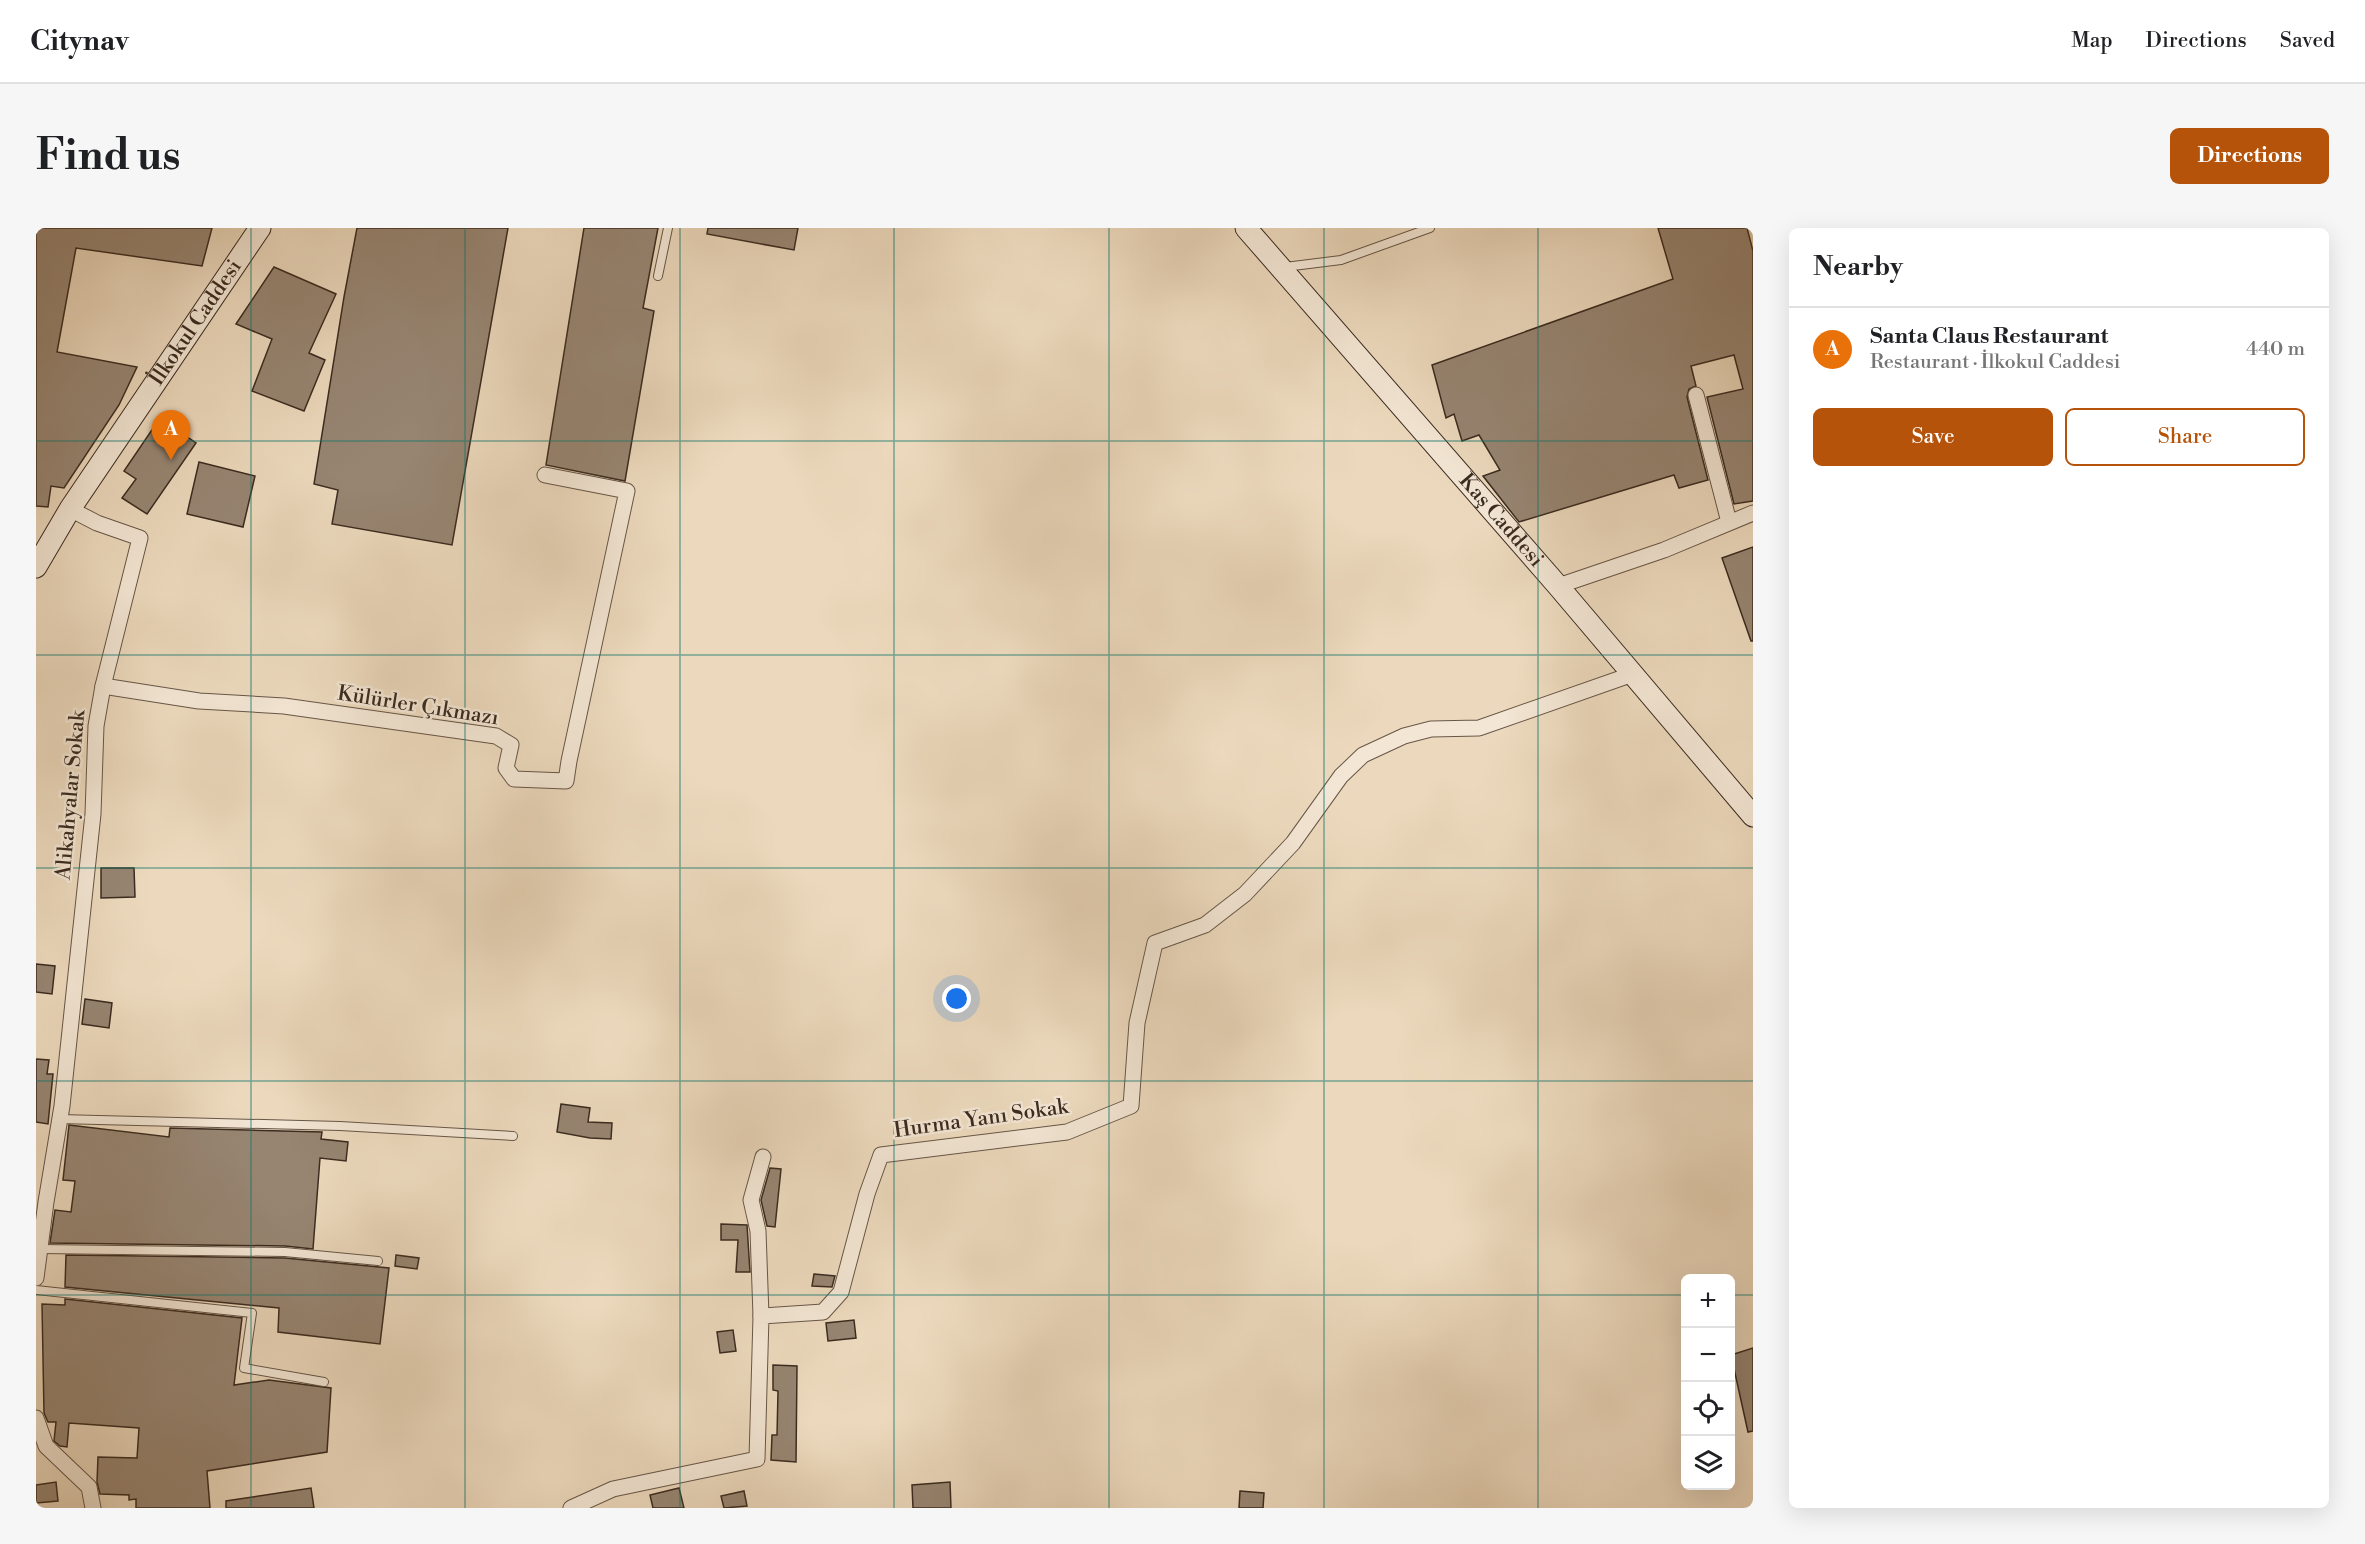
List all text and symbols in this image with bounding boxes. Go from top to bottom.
text: Citynav [30,24,129,59]
text: Map [2071,28,2113,54]
text: Directions [2146,28,2247,54]
text: Saved [2280,28,2335,54]
button: Directions [2170,128,2329,184]
text: Find us [36,130,180,183]
text: Nearby [1813,251,1903,283]
street label: İlkokul Caddesi [142,255,248,391]
text: Santa Claus Restaurant [1870,323,2108,350]
text: A [1825,337,1840,362]
text: 440 m [2246,337,2305,362]
text: Restaurant · İlkokul Caddesi [1870,350,2120,375]
button: Save [1813,408,2053,466]
button: Share [2065,408,2305,466]
pin: A [152,410,190,460]
street label: Kaş Caddesi [1453,468,1549,573]
street label: Külürler Çıkmazı [335,680,501,732]
street label: Alikahyalar Sokak [51,708,91,882]
your location [942,984,971,1013]
street label: Hurma Yanı Sokak [892,1094,1071,1144]
map controls [1681,1274,1735,1490]
button: + [1681,1274,1735,1328]
button: − [1681,1328,1735,1382]
button: locate [1681,1382,1735,1436]
button: layers [1681,1436,1735,1490]

